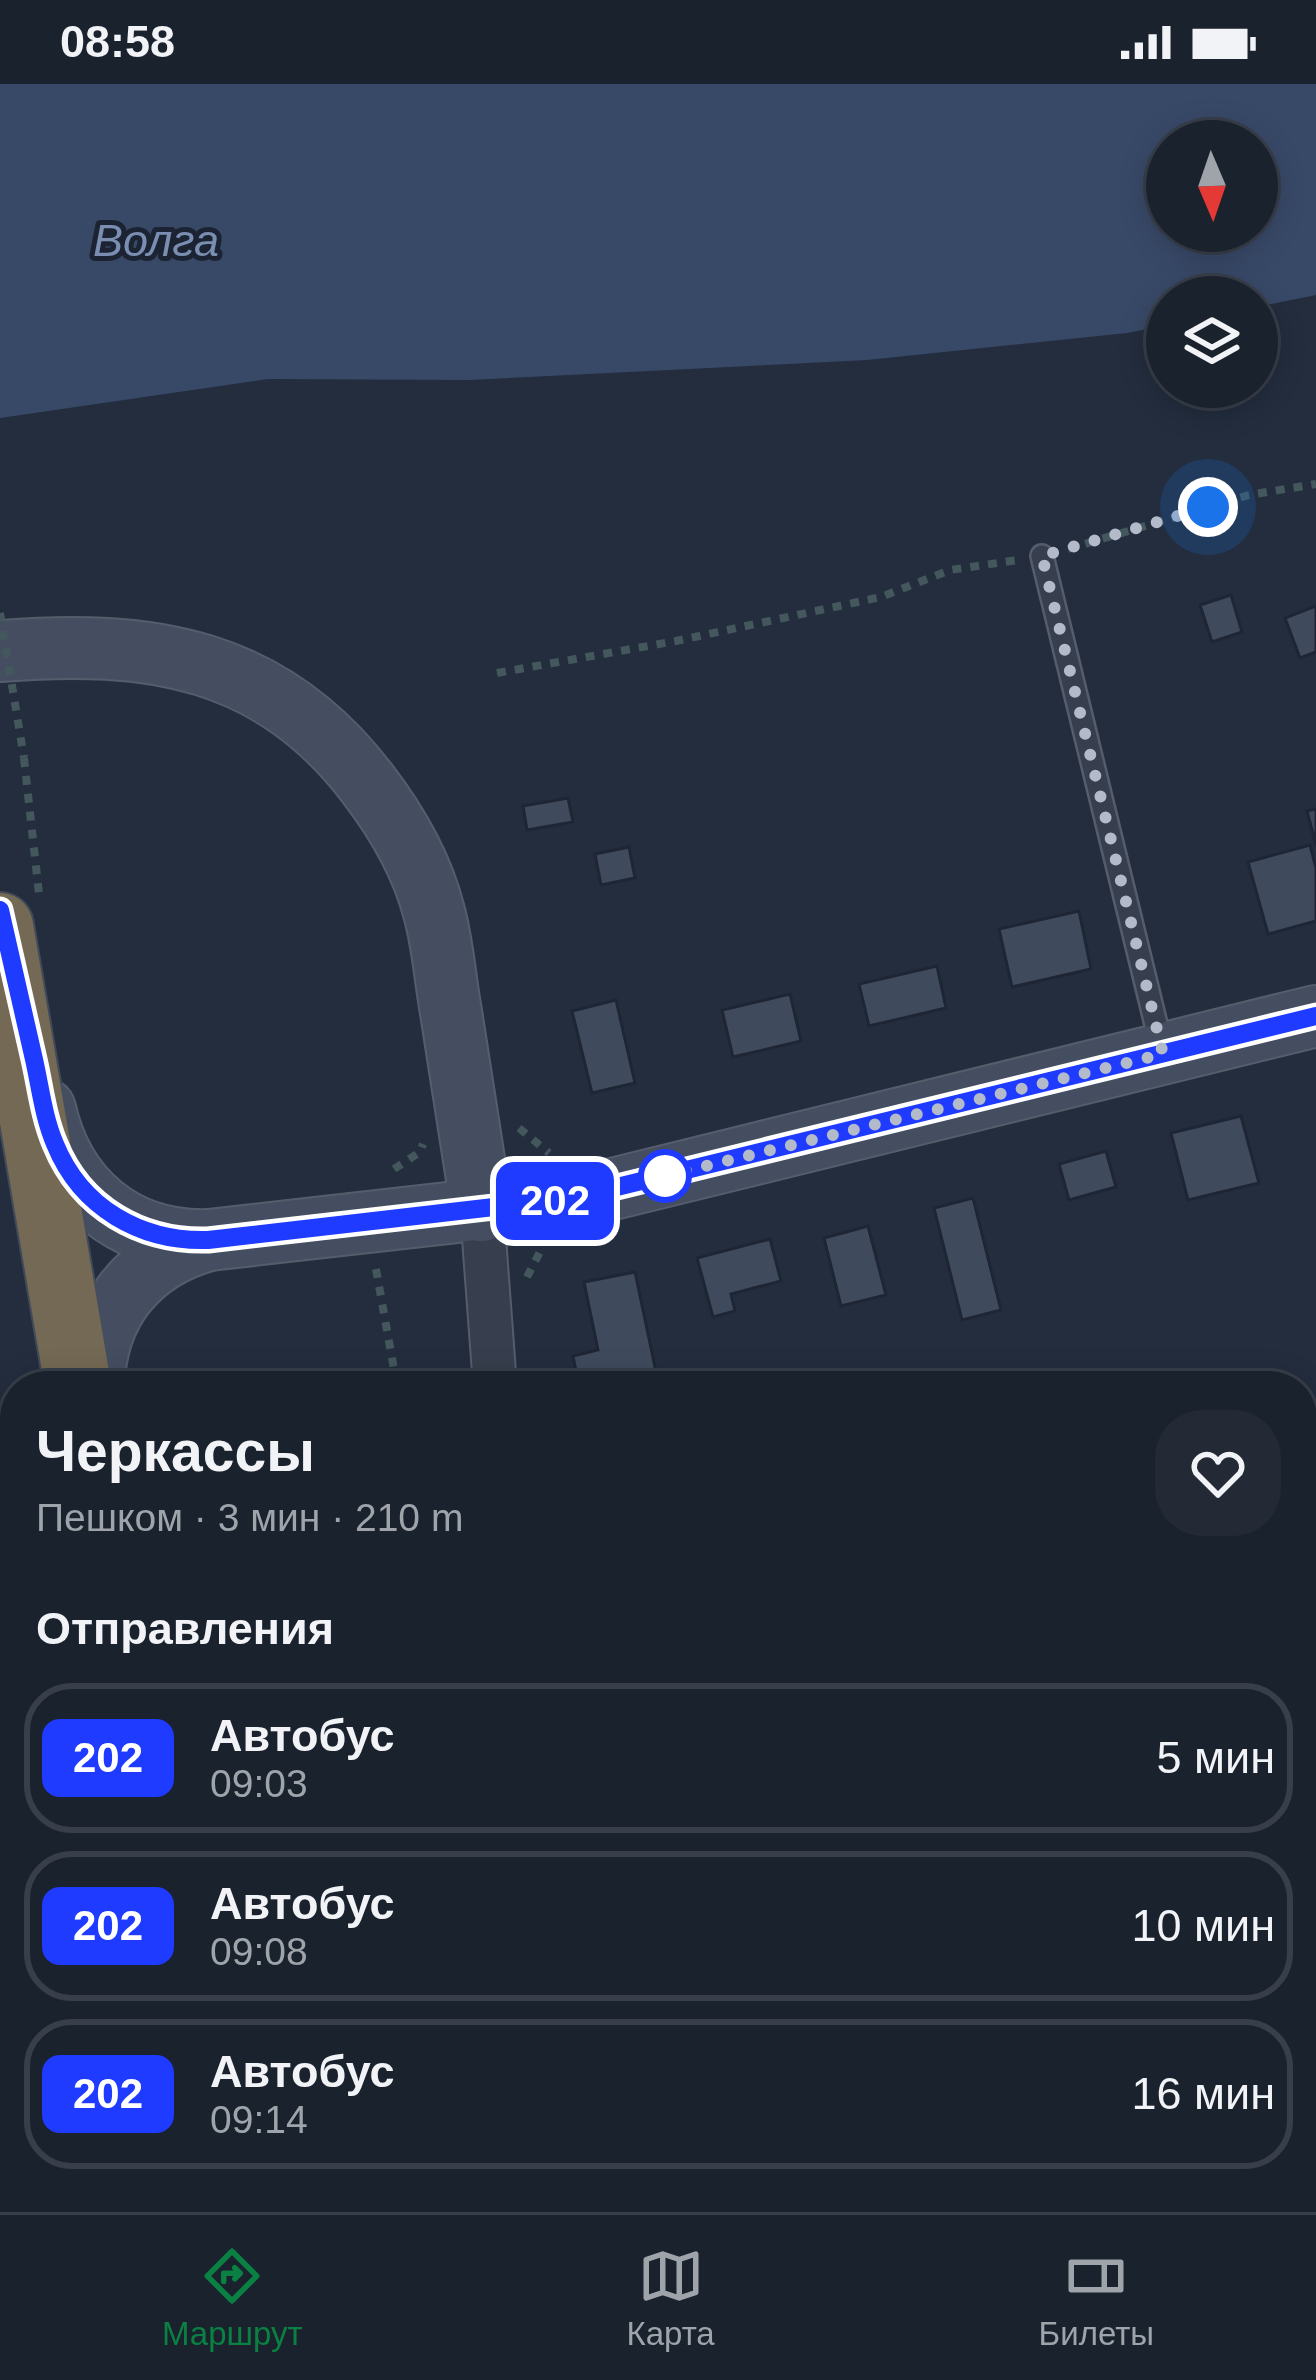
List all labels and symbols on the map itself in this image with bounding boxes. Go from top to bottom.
north arrow [1146,120,1278,252]
water label: Волга [93,215,219,266]
your location [1178,477,1238,537]
unlabelled marker [640,1151,690,1201]
line badge: 202 [486,1162,624,1240]

